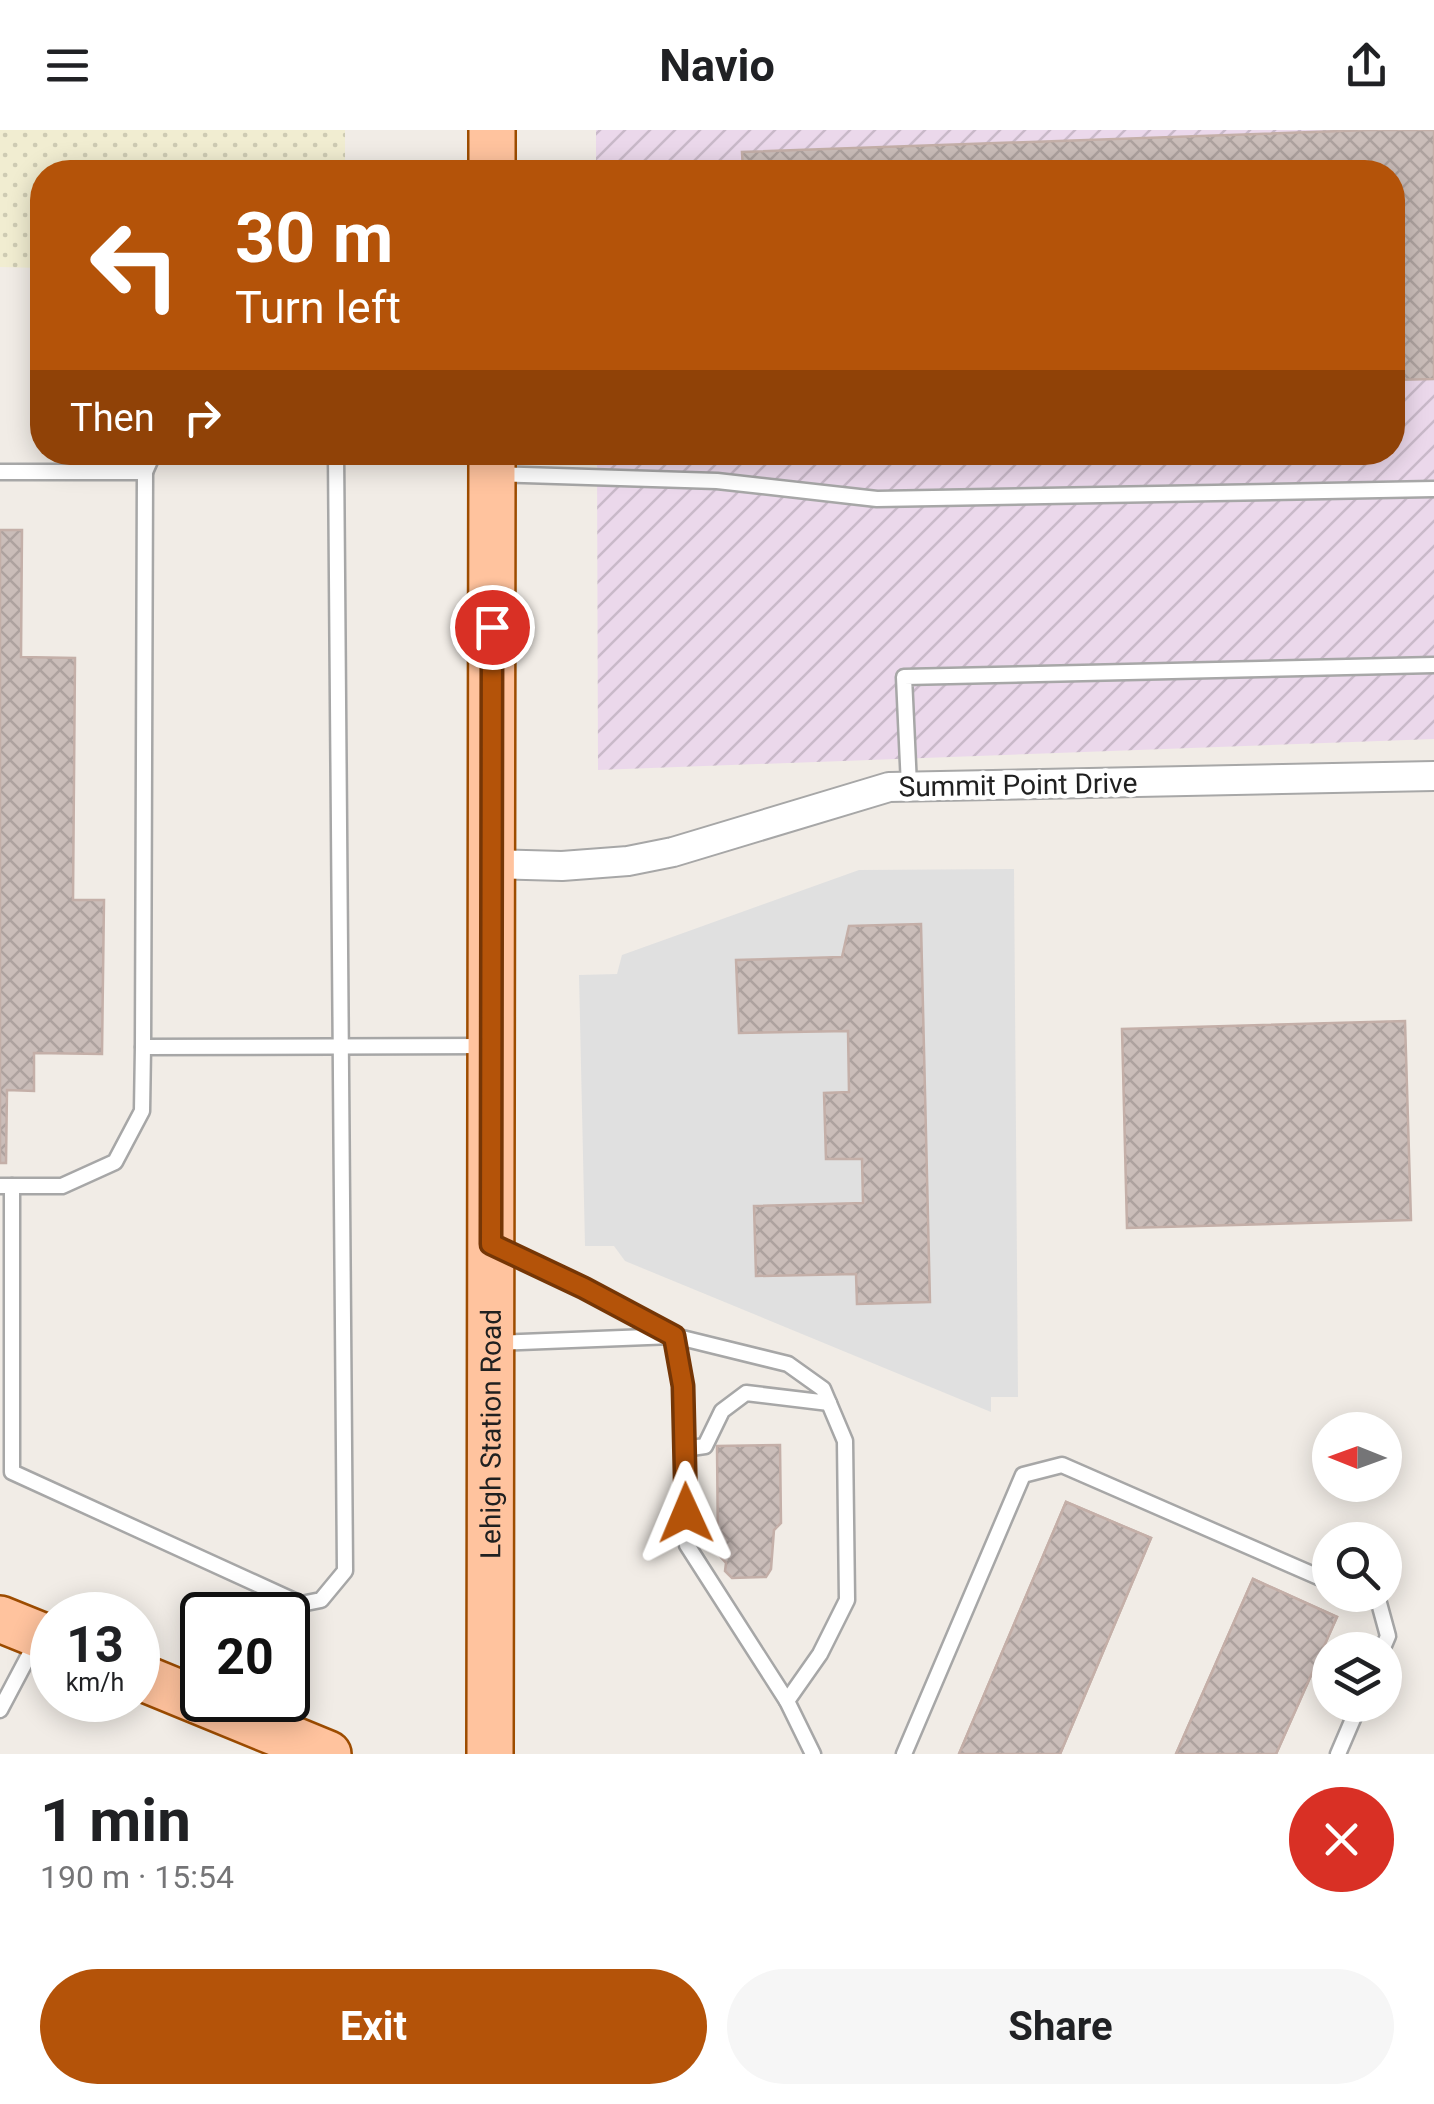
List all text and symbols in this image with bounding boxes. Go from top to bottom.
icon: menu [40,38,95,93]
icon: share [1339,38,1394,93]
text: Navio [659,39,775,92]
text: 30 m [235,197,393,279]
icon: left [70,200,200,330]
text: Turn left [235,281,401,334]
icon: right [175,390,230,445]
text: Then [70,396,155,440]
pin [450,585,535,670]
icon: arrive [465,600,520,655]
street label: Summit Point Drive [898,766,1138,804]
street label: Lehigh Station Road [474,1309,507,1559]
north arrow [1312,1412,1402,1502]
map controls [1312,1412,1402,1722]
position arrow [634,1461,738,1565]
button: search [1312,1522,1402,1612]
speed limit sign: 20 [180,1592,310,1722]
text: 13 [66,1616,124,1674]
button: layers [1312,1632,1402,1722]
text: km/h [66,1668,124,1697]
text: 1 min [40,1785,191,1856]
button: close [1289,1787,1394,1892]
text: 190 m · 15:54 [40,1858,234,1896]
button: Exit [40,1969,707,2084]
button: Share [727,1969,1394,2084]

